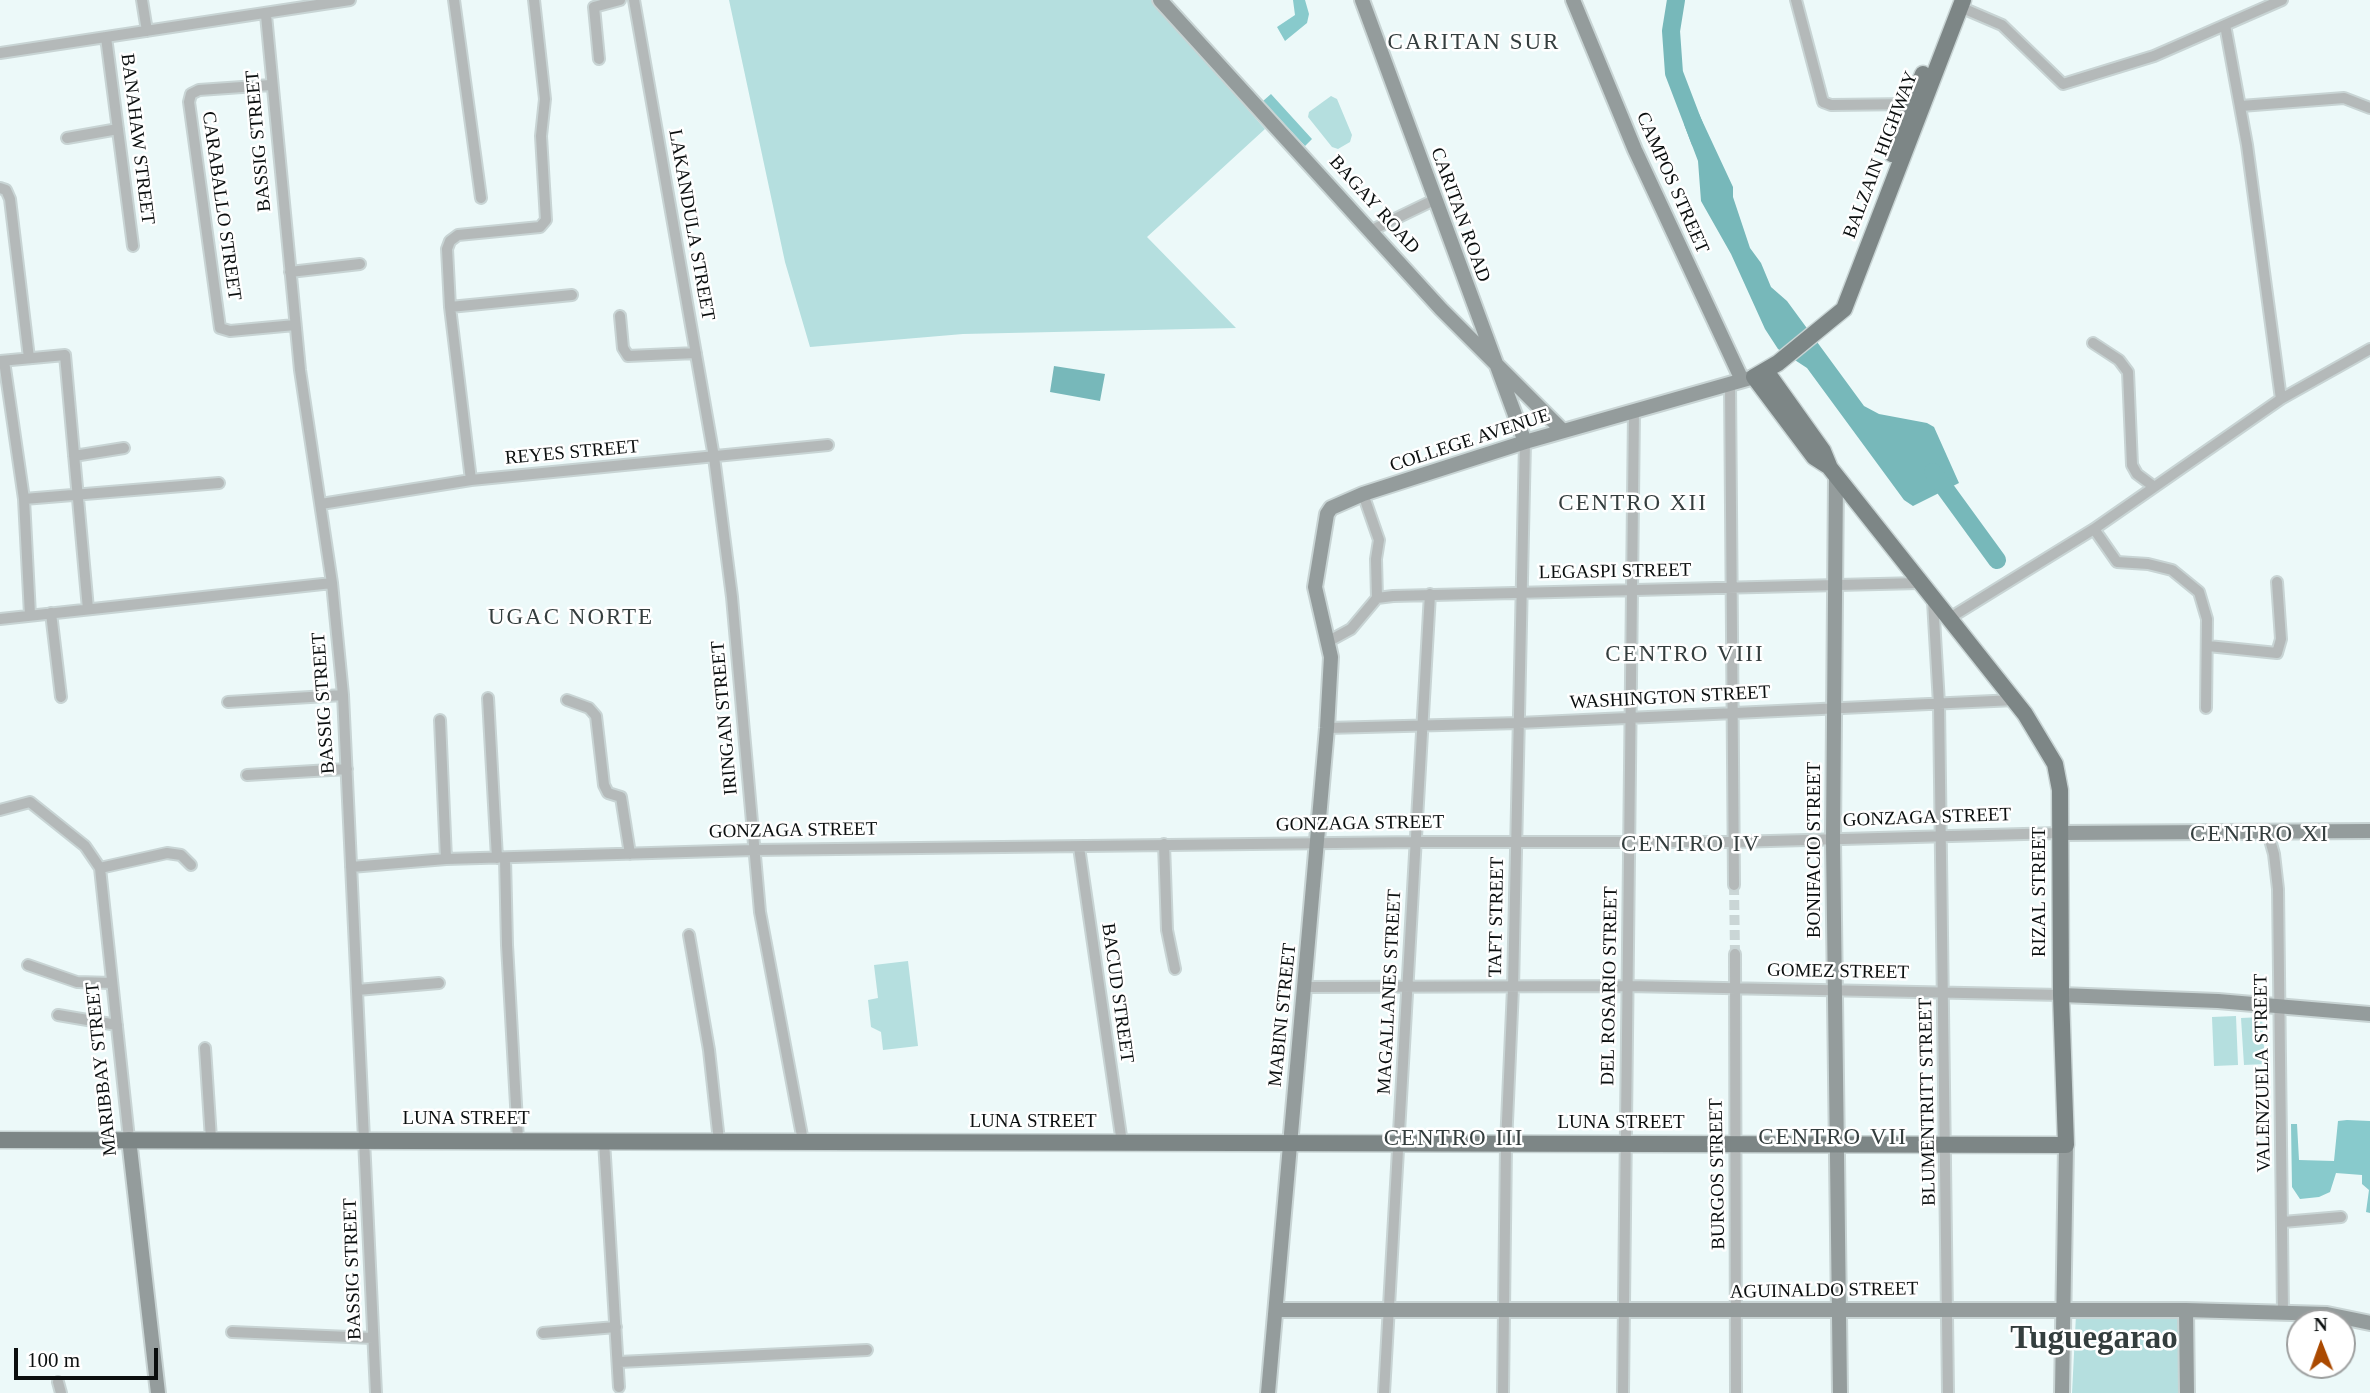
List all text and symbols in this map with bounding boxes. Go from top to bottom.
district label: CARITAN SUR [1389,29,1559,57]
street label: BANAHAW STREET [115,52,159,226]
street label: BALZAIN HIGHWAY [1839,68,1923,242]
street label: BASSIG STREET [241,69,277,213]
street label: CAMPOS STREET [1631,109,1713,257]
street label: CARABALLO STREET [196,110,246,302]
street label: LAKANDULA STREET [663,128,719,322]
street label: CARITAN ROAD [1425,145,1495,285]
street label: BAGAY ROAD [1324,151,1424,259]
street label: COLLEGE AVENUE [1387,404,1553,478]
street label: REYES STREET [504,436,640,470]
district label: CENTRO XII [1559,490,1707,518]
street label: LEGASPI STREET [1539,559,1691,585]
district label: UGAC NORTE [489,604,653,632]
street label: BASSIG STREET [308,631,340,775]
street label: IRINGAN STREET [707,640,743,796]
district label: CENTRO VIII [1607,641,1763,669]
street label: WASHINGTON STREET [1569,681,1771,715]
street label: BONIFACIO STREET [1804,762,1826,938]
street label: GONZAGA STREET [1842,804,2012,832]
street label: GONZAGA STREET [1276,811,1444,837]
street label: GONZAGA STREET [709,818,877,844]
district label: CENTRO XI [2191,821,2329,849]
street label: RIZAL STREET [2029,827,2051,957]
district label: CENTRO IV [1622,831,1760,859]
street label: TAFT STREET [1485,857,1509,977]
street label: DEL ROSARIO STREET [1597,886,1623,1086]
street label: MAGALLANES STREET [1373,889,1407,1095]
street label: BACUD STREET [1096,922,1138,1064]
street label: MABINI STREET [1264,942,1302,1088]
street label: GOMEZ STREET [1767,959,1909,985]
street label: VALENZUELA STREET [2250,974,2276,1172]
street label: MARIBBAY STREET [82,981,122,1157]
street label: BLUMENTRITT STREET [1915,998,1941,1206]
street label: BURGOS STREET [1705,1098,1731,1250]
street label: LUNA STREET [402,1108,530,1130]
street label: LUNA STREET [969,1111,1097,1133]
street label: LUNA STREET [1557,1112,1685,1134]
district label: CENTRO VII [1759,1124,1907,1152]
district label: CENTRO III [1385,1125,1523,1153]
street label: BASSIG STREET [339,1198,367,1340]
street label: AGUINALDO STREET [1730,1278,1918,1304]
north arrow [2286,1309,2356,1379]
text: N [2314,1314,2328,1335]
district label: Tuguegarao [2010,1319,2178,1359]
scale bar [18,1334,161,1378]
text: 100 m [27,1348,80,1372]

